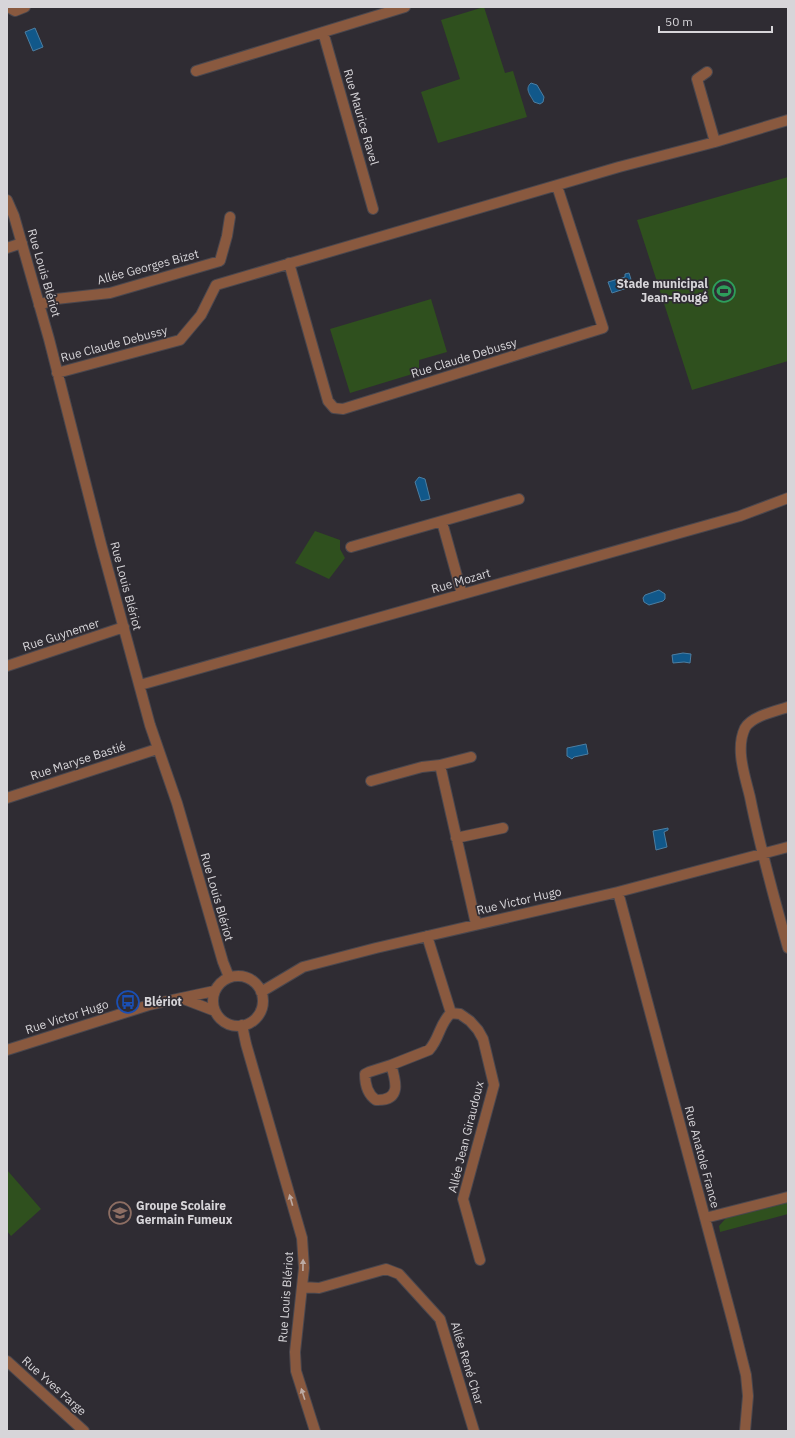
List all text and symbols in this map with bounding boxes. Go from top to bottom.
scale bar [659,8,772,34]
text: 50 m [665,14,693,29]
street label: Rue Maurice Ravel [341,67,382,167]
street label: Rue Louis Blériot [25,227,64,319]
street label: Allée Georges Bizet [95,246,200,287]
place label: Stade municipal Jean-Rougé [616,276,708,305]
sports icon: Stade municipal Jean-Rougé [711,278,737,304]
street label: Rue Claude Debussy [59,322,169,365]
street label: Rue Claude Debussy [409,334,519,381]
street label: Rue Louis Blériot [107,540,146,632]
street label: Rue Mozart [429,565,492,596]
street label: Rue Guynemer [21,615,102,654]
street label: Rue Maryse Bastié [28,738,128,783]
street label: Rue Louis Blériot [198,851,237,943]
street label: Rue Victor Hugo [475,883,563,918]
bus stop icon: Blériot [115,989,141,1015]
place label: Blériot [144,994,182,1009]
street label: Rue Victor Hugo [23,996,111,1037]
street label: Allée Jean Giraudoux [444,1080,487,1194]
street label: Rue Anatole France [682,1104,723,1210]
one-way arrow [288,1194,294,1206]
place label: Groupe Scolaire Germain Fumeux [136,1198,233,1227]
school or university icon: Groupe Scolaire Germain Fumeux [107,1200,133,1226]
street label: Rue Louis Blériot [275,1251,296,1343]
one-way arrow [300,1258,306,1271]
street label: Allée René Char [448,1320,487,1407]
street label: Rue Yves Farge [19,1353,90,1419]
one-way arrow [300,1388,306,1400]

